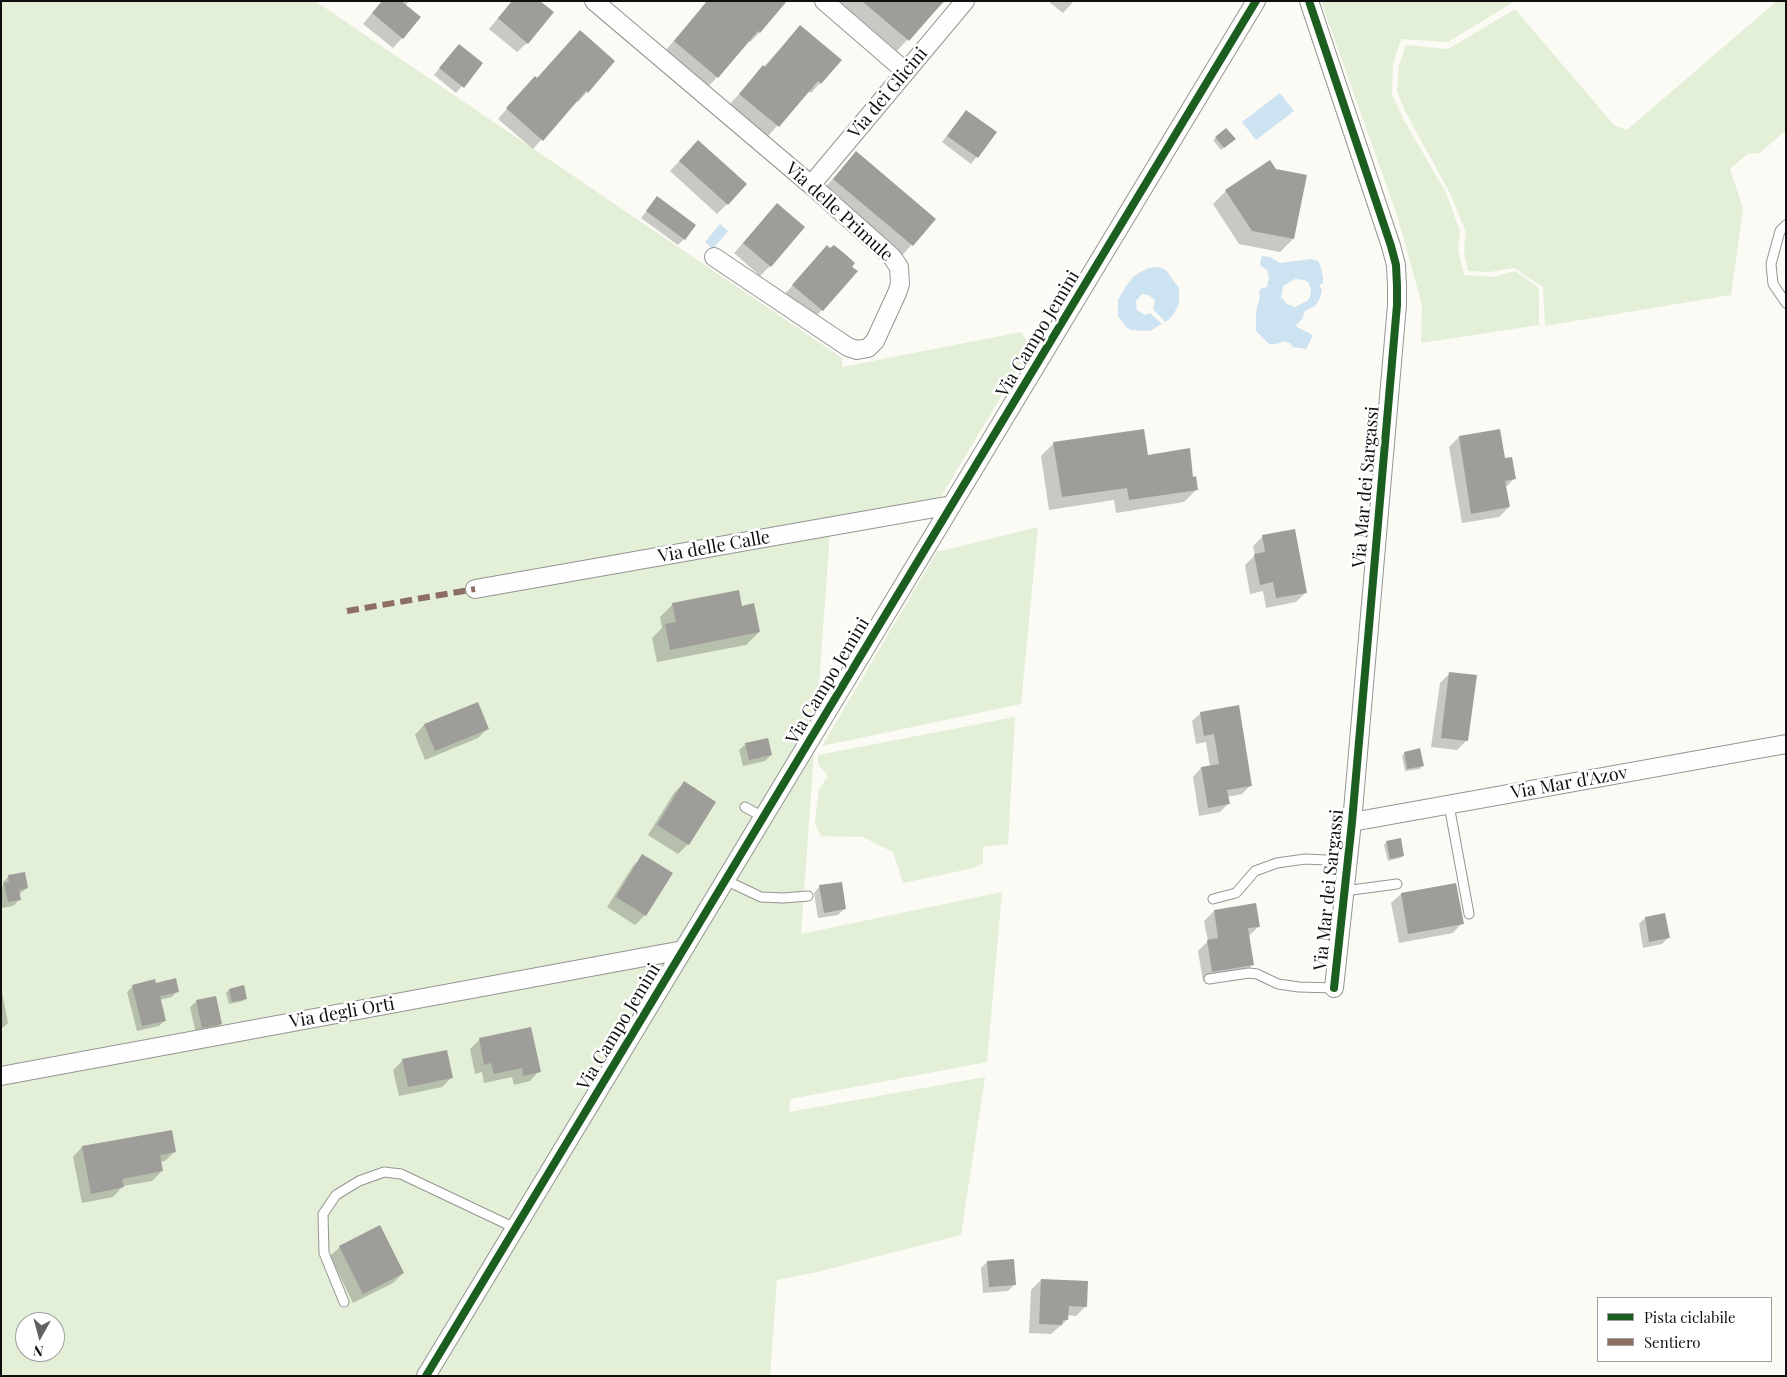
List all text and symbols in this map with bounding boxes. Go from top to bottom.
street label: Via dei Glicini [844,43,932,143]
street label: Via delle Primule [781,158,897,266]
street label: Via Campo Jemini [992,267,1084,401]
street label: Via Mar dei Sargassi [1348,405,1384,569]
street label: Via delle Calle [656,527,772,567]
street label: Via Campo Jemini [782,614,874,748]
street label: Via Mar d'Azov [1509,762,1629,804]
street label: Via Mar dei Sargassi [1310,808,1348,972]
street label: Via Campo Jemini [573,960,665,1094]
street label: Via degli Orti [288,993,396,1033]
legend [1597,1297,1772,1362]
text: Pista ciclabile [1644,1307,1736,1327]
north arrow [15,1312,65,1362]
text: Sentiero [1644,1332,1701,1352]
text: N [32,1341,44,1361]

